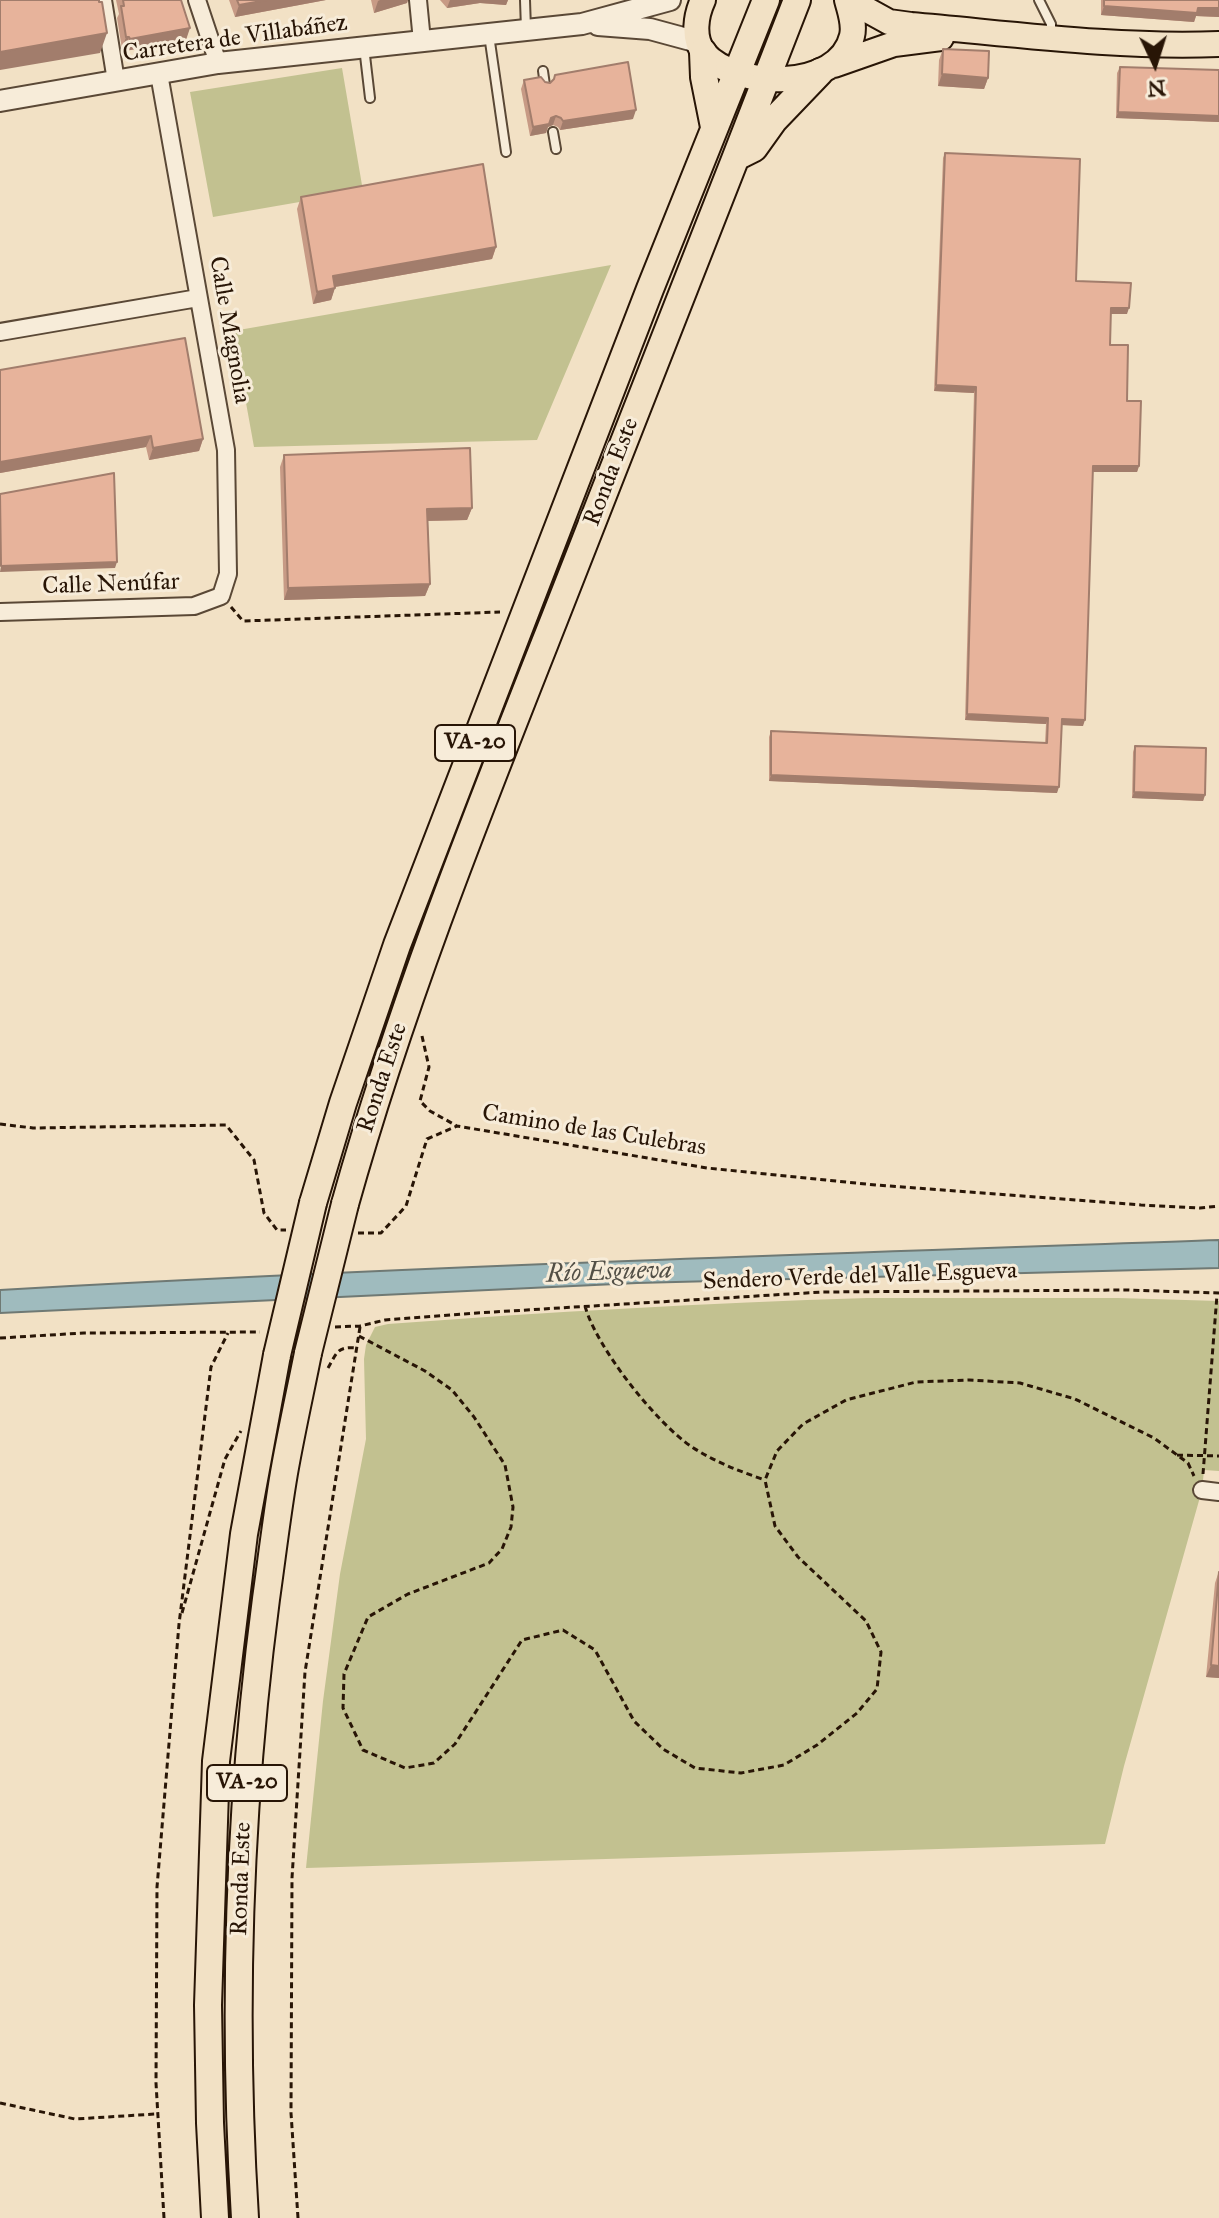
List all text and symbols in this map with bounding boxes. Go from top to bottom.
street label: Carretera de Villabáñez [121,9,349,69]
north arrow [1115,24,1195,104]
text: N [1146,74,1167,103]
street label: Calle Magnolia [202,254,256,406]
street label: Ronda Este [578,414,646,530]
street label: Calle Nenúfar [42,568,180,602]
road number: VA-20 [435,725,515,761]
street label: Ronda Este [352,1019,414,1137]
street label: Camino de las Culebras [480,1099,708,1163]
water label: Río Esgueva [545,1255,673,1291]
street label: Sendero Verde del Valle Esgueva [702,1257,1018,1297]
road number: VA-20 [207,1765,287,1801]
street label: Ronda Este [226,1822,258,1936]

